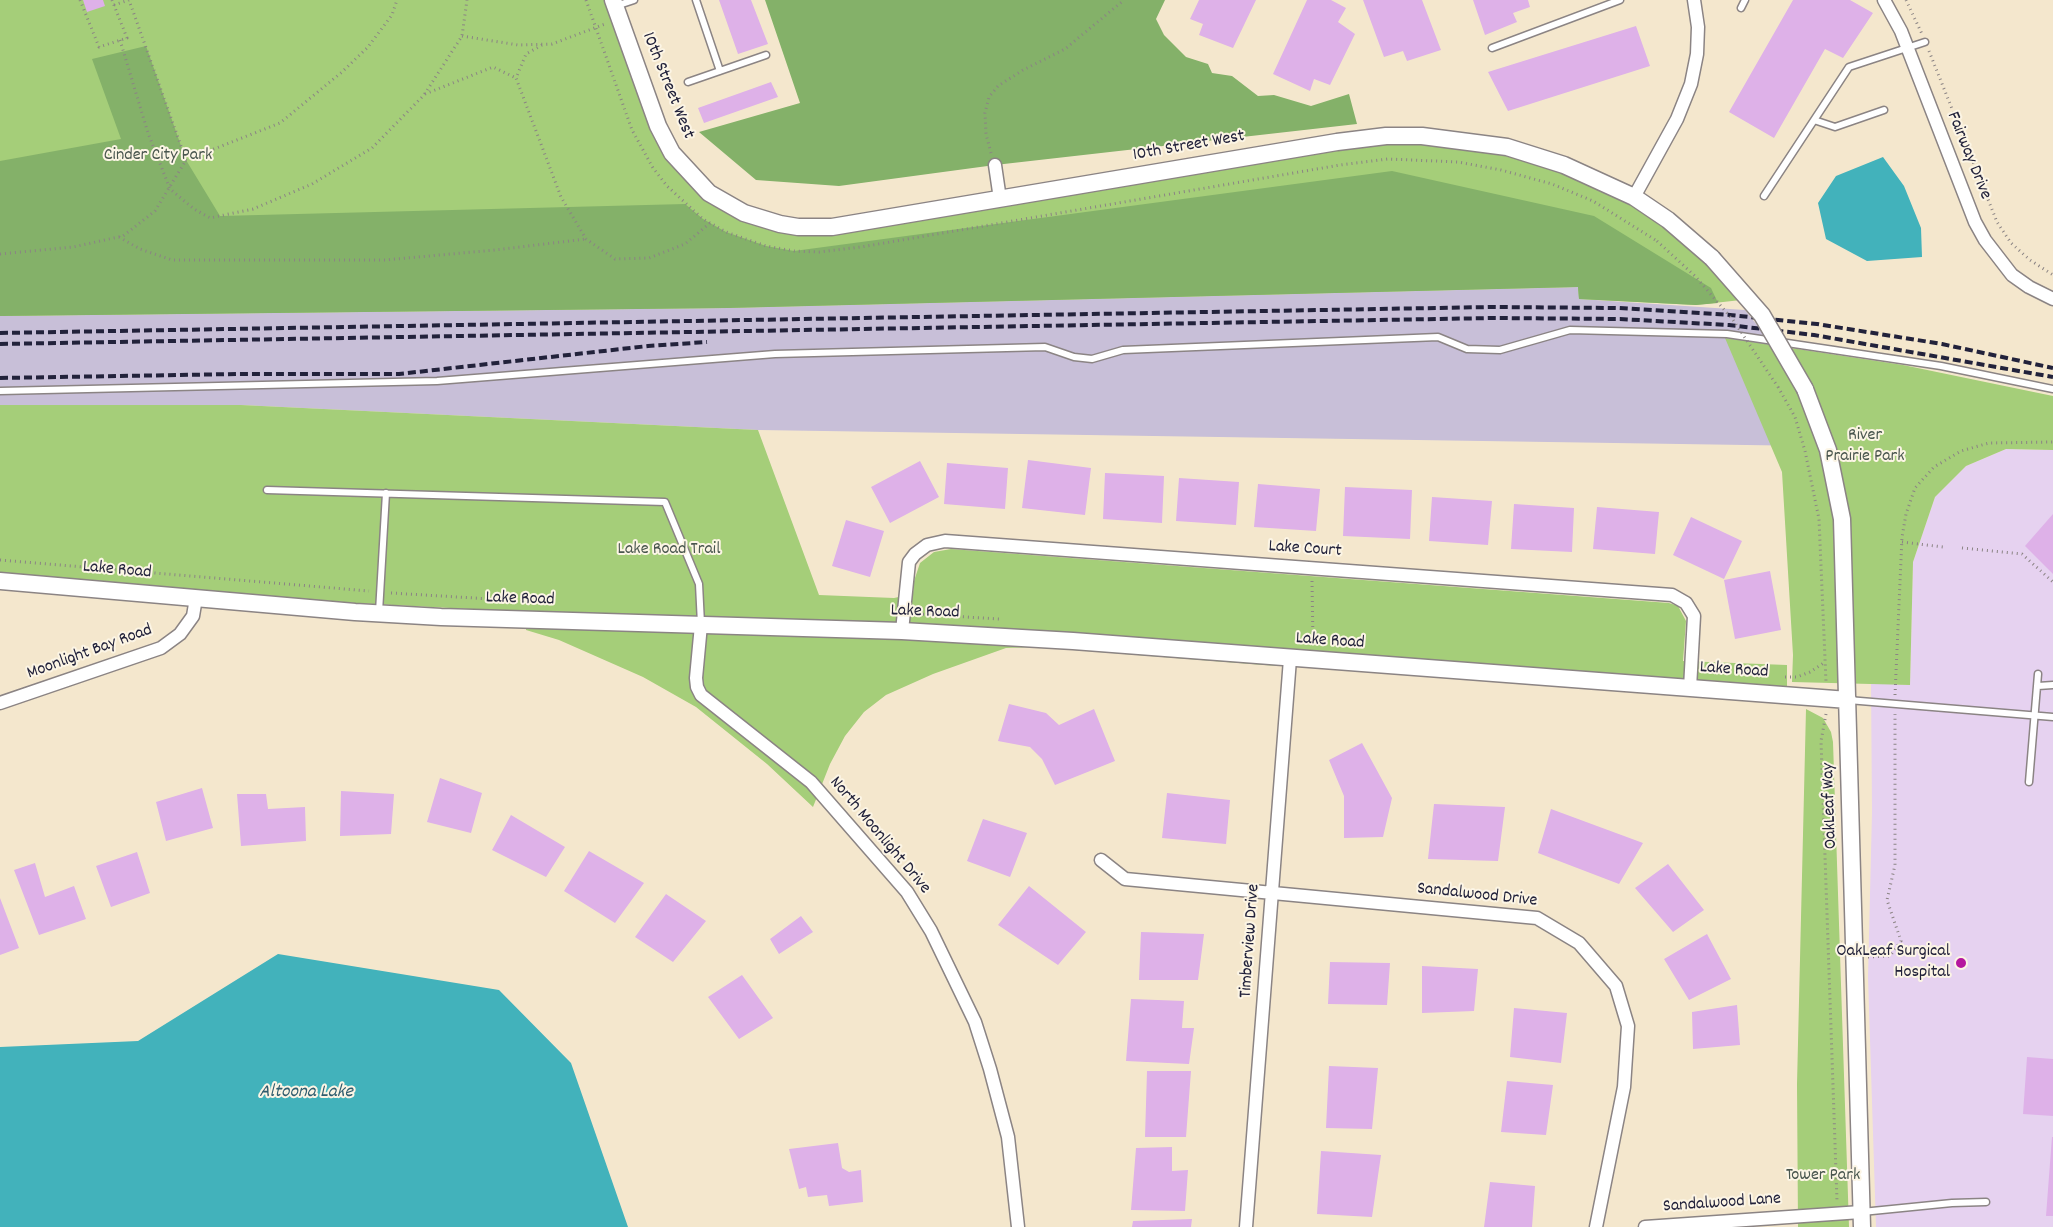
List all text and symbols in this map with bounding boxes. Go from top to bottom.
street label: 10th Street West [636,30,698,142]
street label: Fairway Drive [1941,109,1995,203]
street label: 10th Street West [1131,127,1247,167]
park label: Cinder City Park [104,146,212,168]
park label: River Prairie Park [1825,426,1905,468]
street label: Lake Court [1268,537,1342,563]
park label: Lake Road Trail [618,540,720,562]
street label: Lake Road [82,557,152,585]
street label: Lake Road [485,588,555,612]
street label: Lake Road [890,601,960,625]
street label: Moonlight Bay Road [25,620,155,686]
street label: Lake Road [1295,629,1365,655]
street label: Lake Road [1699,658,1769,684]
street label: OakLeaf Way [1819,762,1843,850]
street label: North Moonlight Drive [824,773,934,899]
street label: Sandalwood Drive [1416,879,1538,913]
street label: Timberview Drive [1236,883,1266,999]
place label: OakLeaf Surgical Hospital [1836,942,1950,984]
marker: OakLeaf Surgical Hospital [1954,956,1968,970]
water label: Altoona Lake [259,1082,353,1104]
park label: Tower Park [1786,1166,1860,1188]
street label: Sandalwood Lane [1662,1189,1782,1219]

